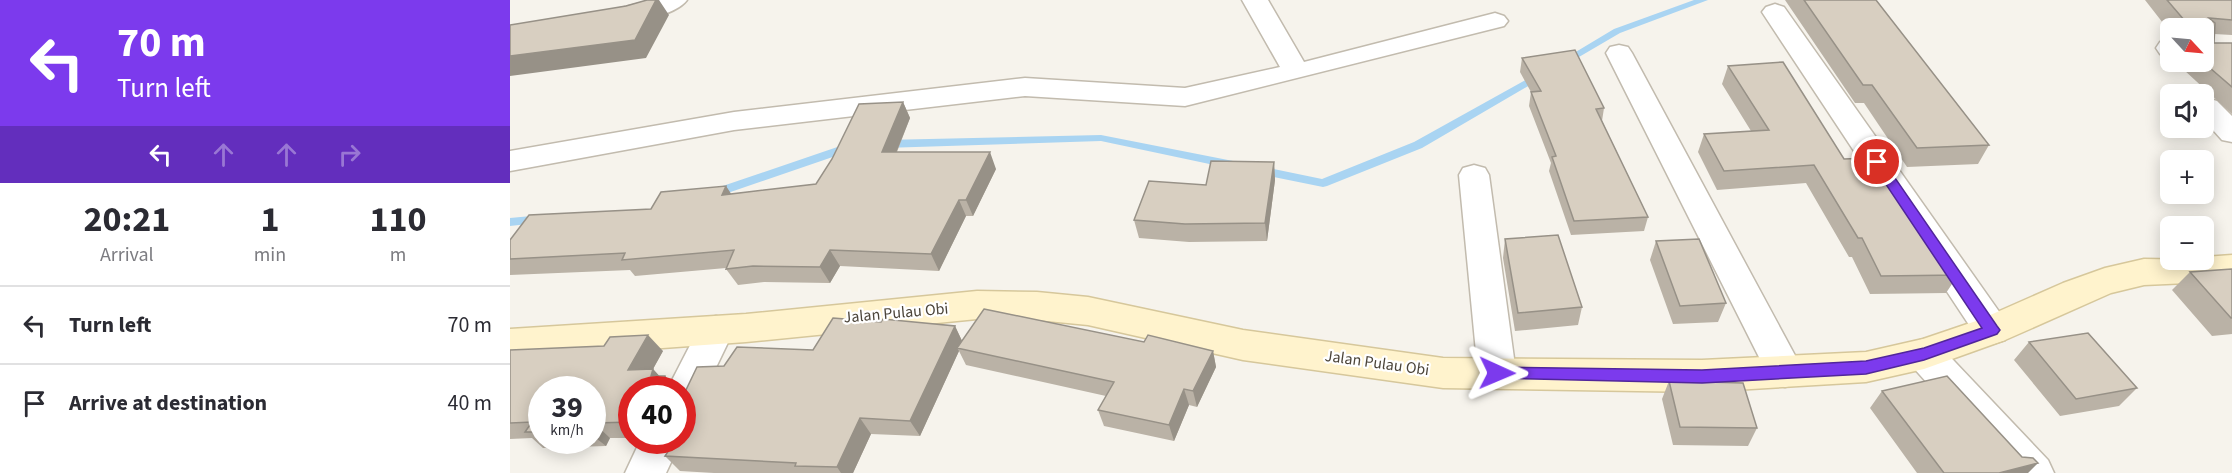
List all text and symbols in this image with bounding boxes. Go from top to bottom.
text: 70 m [117,13,206,73]
north arrow [2160,18,2214,72]
map controls [2160,18,2214,270]
icon: left [18,24,96,102]
text: Turn left [117,69,211,108]
button: sound [2160,84,2214,138]
pin [1851,136,1902,187]
icon: left [144,138,177,171]
icon: ahead [207,138,240,171]
icon: ahead [270,138,303,171]
icon: right [333,138,366,171]
icon: arrive [1860,145,1893,178]
button: + [2160,150,2214,204]
text: 20:21 [83,194,170,245]
text: 1 [260,194,279,245]
text: 110 [370,194,427,245]
button: − [2160,216,2214,270]
text: Arrival [100,241,154,269]
text: min [254,241,286,269]
text: m [390,241,406,269]
street label: Jalan Pulau Obi [843,297,949,329]
icon: left [18,309,51,342]
text: Turn left [69,309,151,341]
text: 70 m [447,309,492,341]
position arrow [1465,341,1529,405]
street label: Jalan Pulau Obi [1323,345,1431,381]
speed limit sign: 40 [618,376,696,454]
text: 39 [551,386,583,429]
icon: arrive [18,387,51,420]
text: Arrive at destination [69,387,267,419]
text: 40 m [447,387,492,419]
text: km/h [550,420,584,441]

